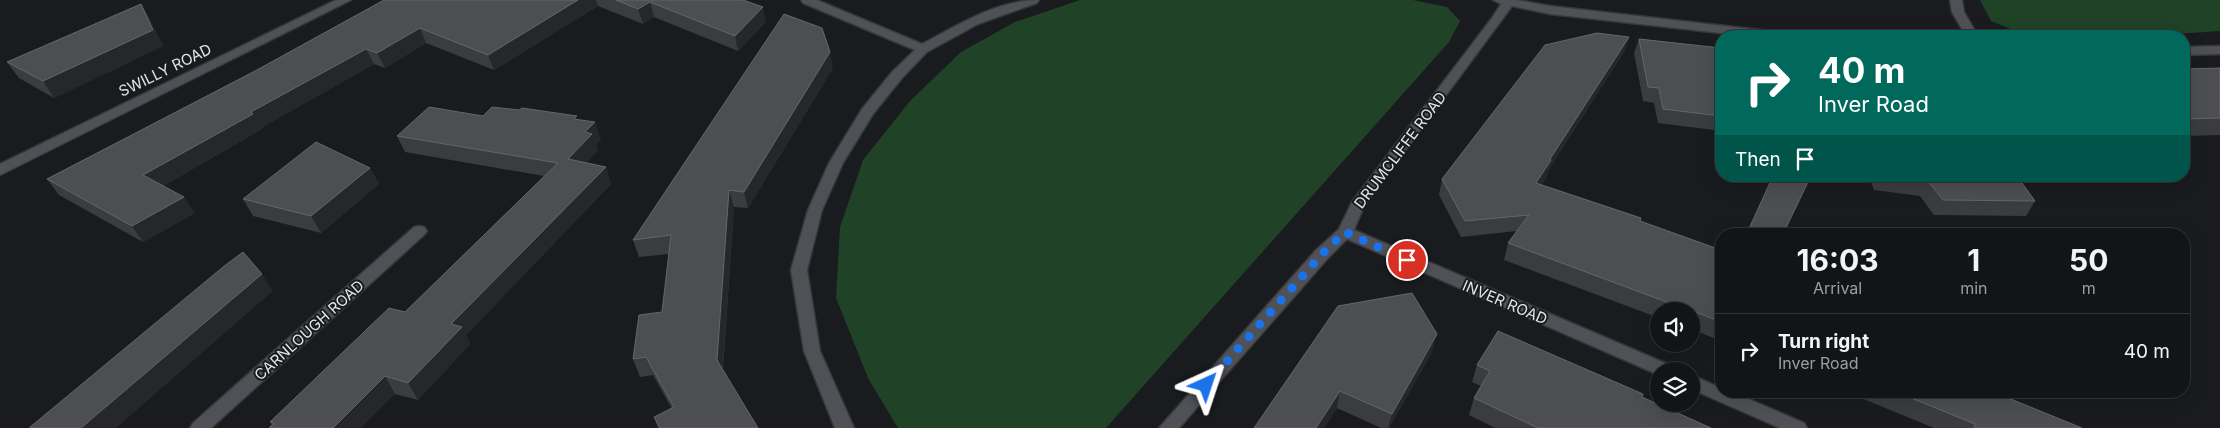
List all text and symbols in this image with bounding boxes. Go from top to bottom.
street label: SWILLY ROAD [115,39,215,101]
text: 40 m [1818,49,1906,91]
icon: right [1735,50,1800,115]
street label: DRUMCLIFFE ROAD [1350,88,1450,212]
text: Inver Road [1818,91,1929,117]
icon: arrive [1791,145,1819,173]
text: Then [1735,148,1781,171]
pin [1386,239,1428,281]
text: 16:03 [1797,242,1879,278]
text: 1 [1967,242,1980,278]
text: 50 [2069,242,2108,278]
icon: arrive [1393,246,1421,274]
street label: CARNLOUGH ROAD [250,276,368,384]
street label: INVER ROAD [1460,276,1550,328]
text: Arrival [1813,278,1862,298]
text: min [1960,278,1987,298]
text: m [2082,278,2096,298]
map controls [1650,302,1700,412]
button: sound [1650,302,1700,352]
text: Turn right [1778,330,1869,353]
icon: right [1735,337,1763,365]
text: 40 m [2124,340,2170,363]
text: Inver Road [1778,353,1859,373]
position arrow [1179,358,1231,410]
button: layers [1650,362,1700,412]

